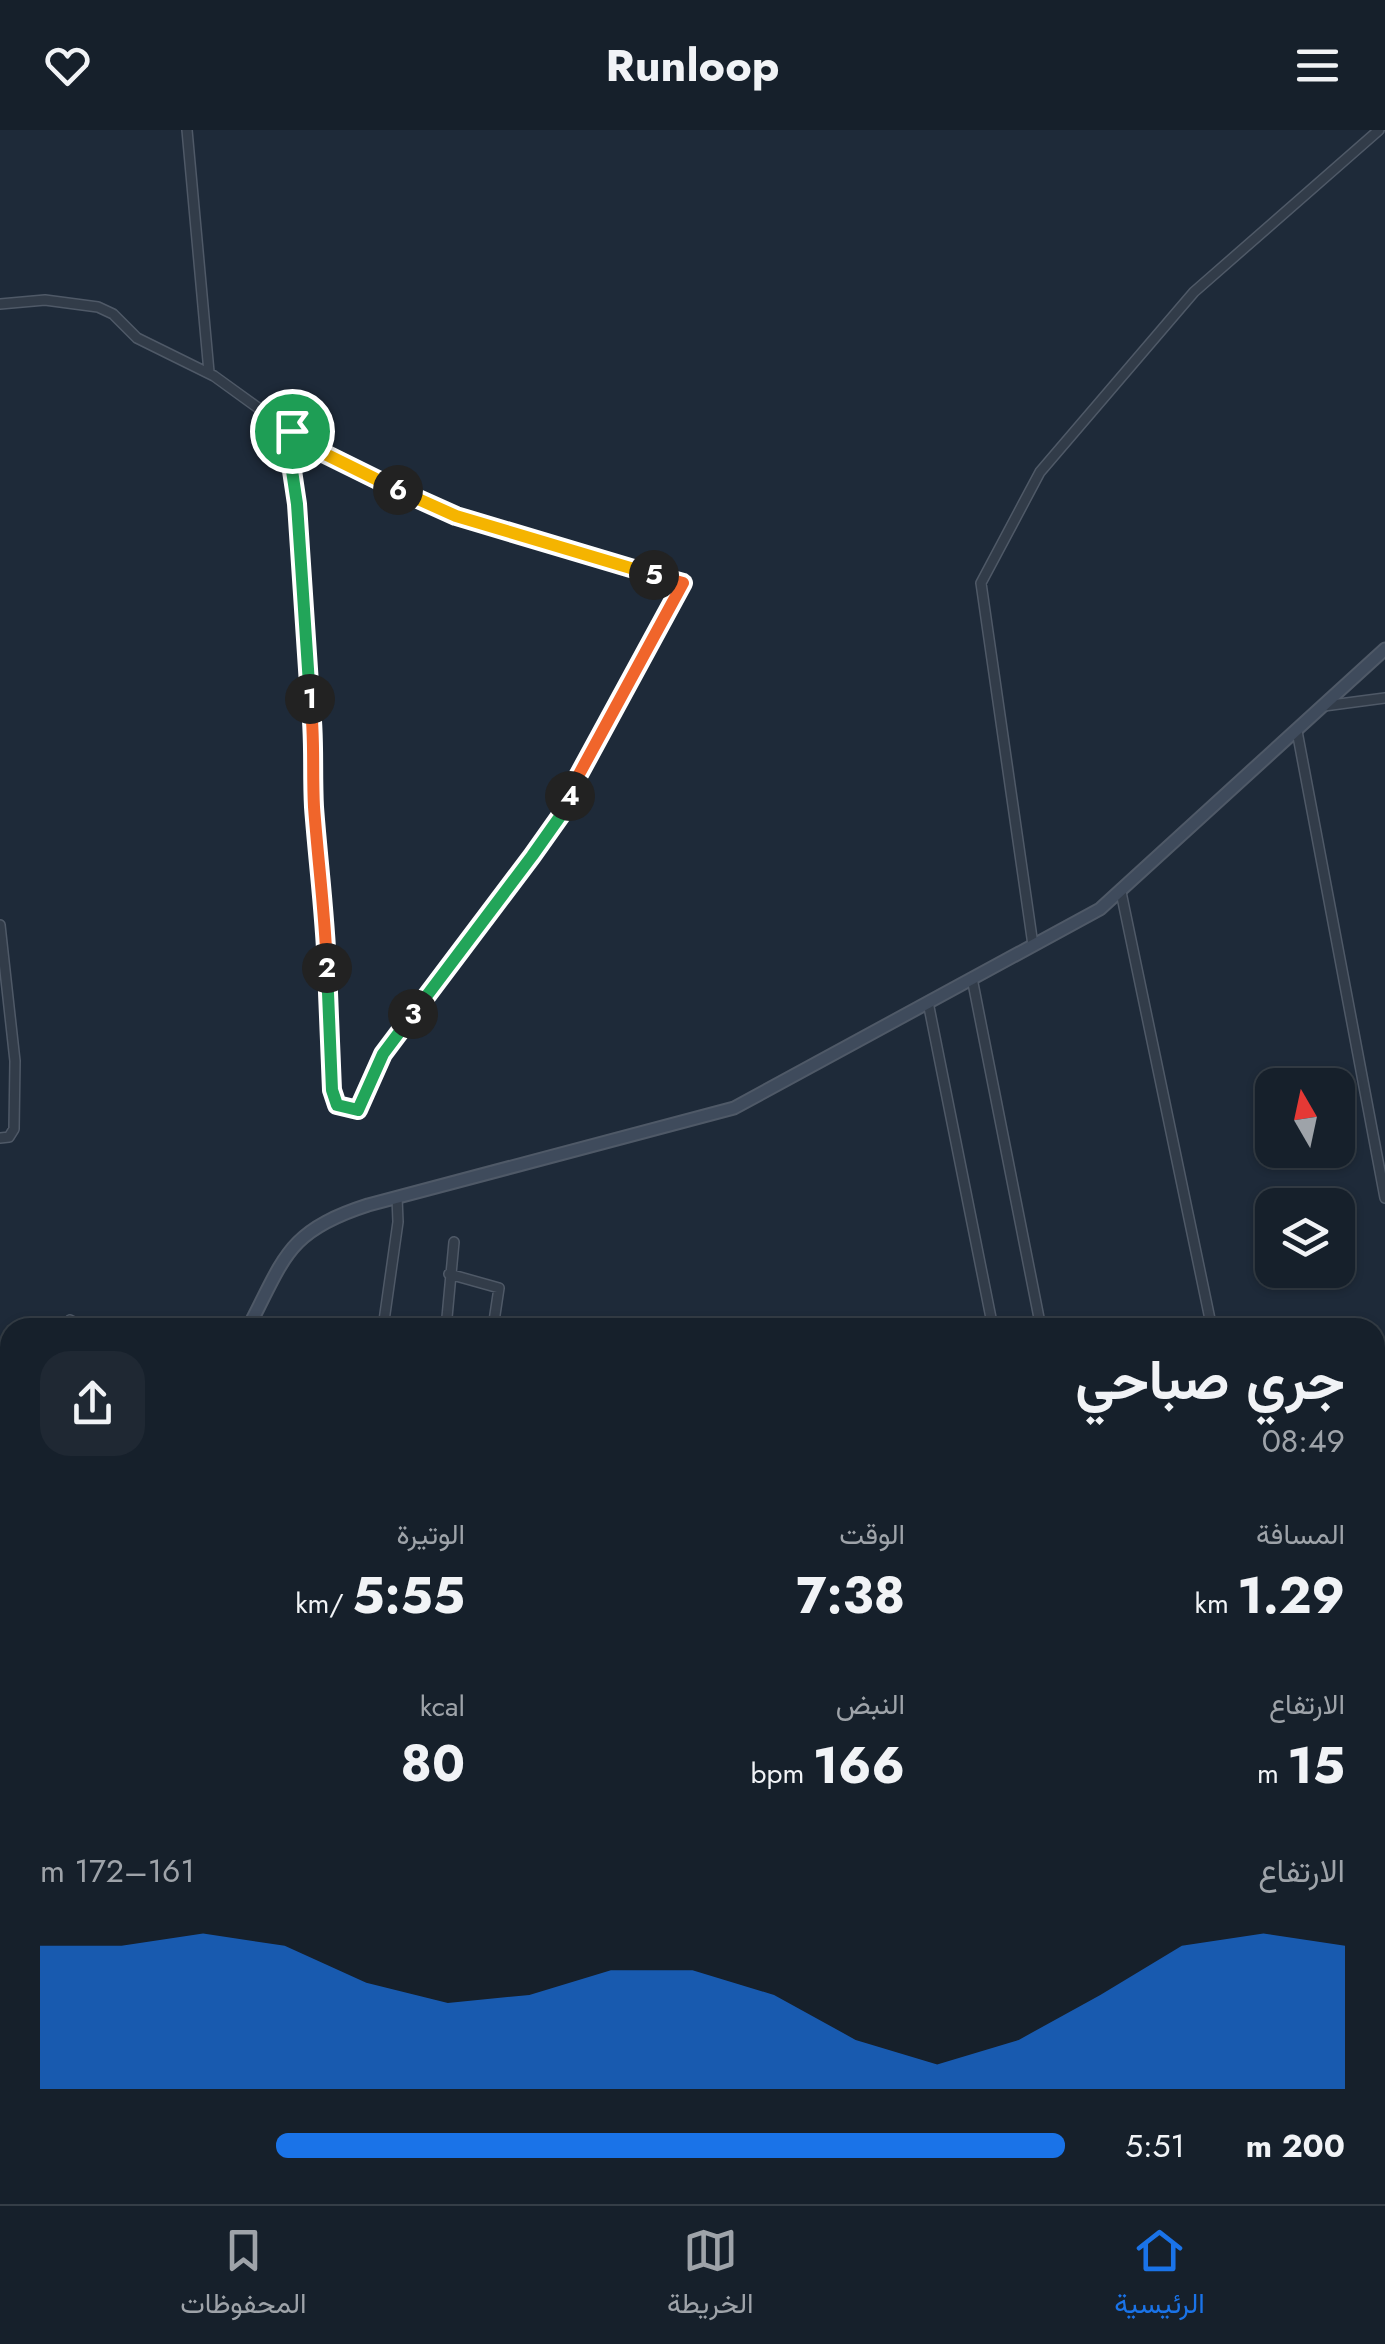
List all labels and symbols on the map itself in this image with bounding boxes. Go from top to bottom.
pin [250,389,335,474]
pin: 6 [373,465,423,515]
pin: 5 [629,550,679,600]
pin: 1 [285,674,335,724]
pin: 4 [545,771,595,821]
pin: 2 [302,943,352,993]
pin: 3 [388,989,438,1039]
north arrow [1255,1068,1355,1168]

